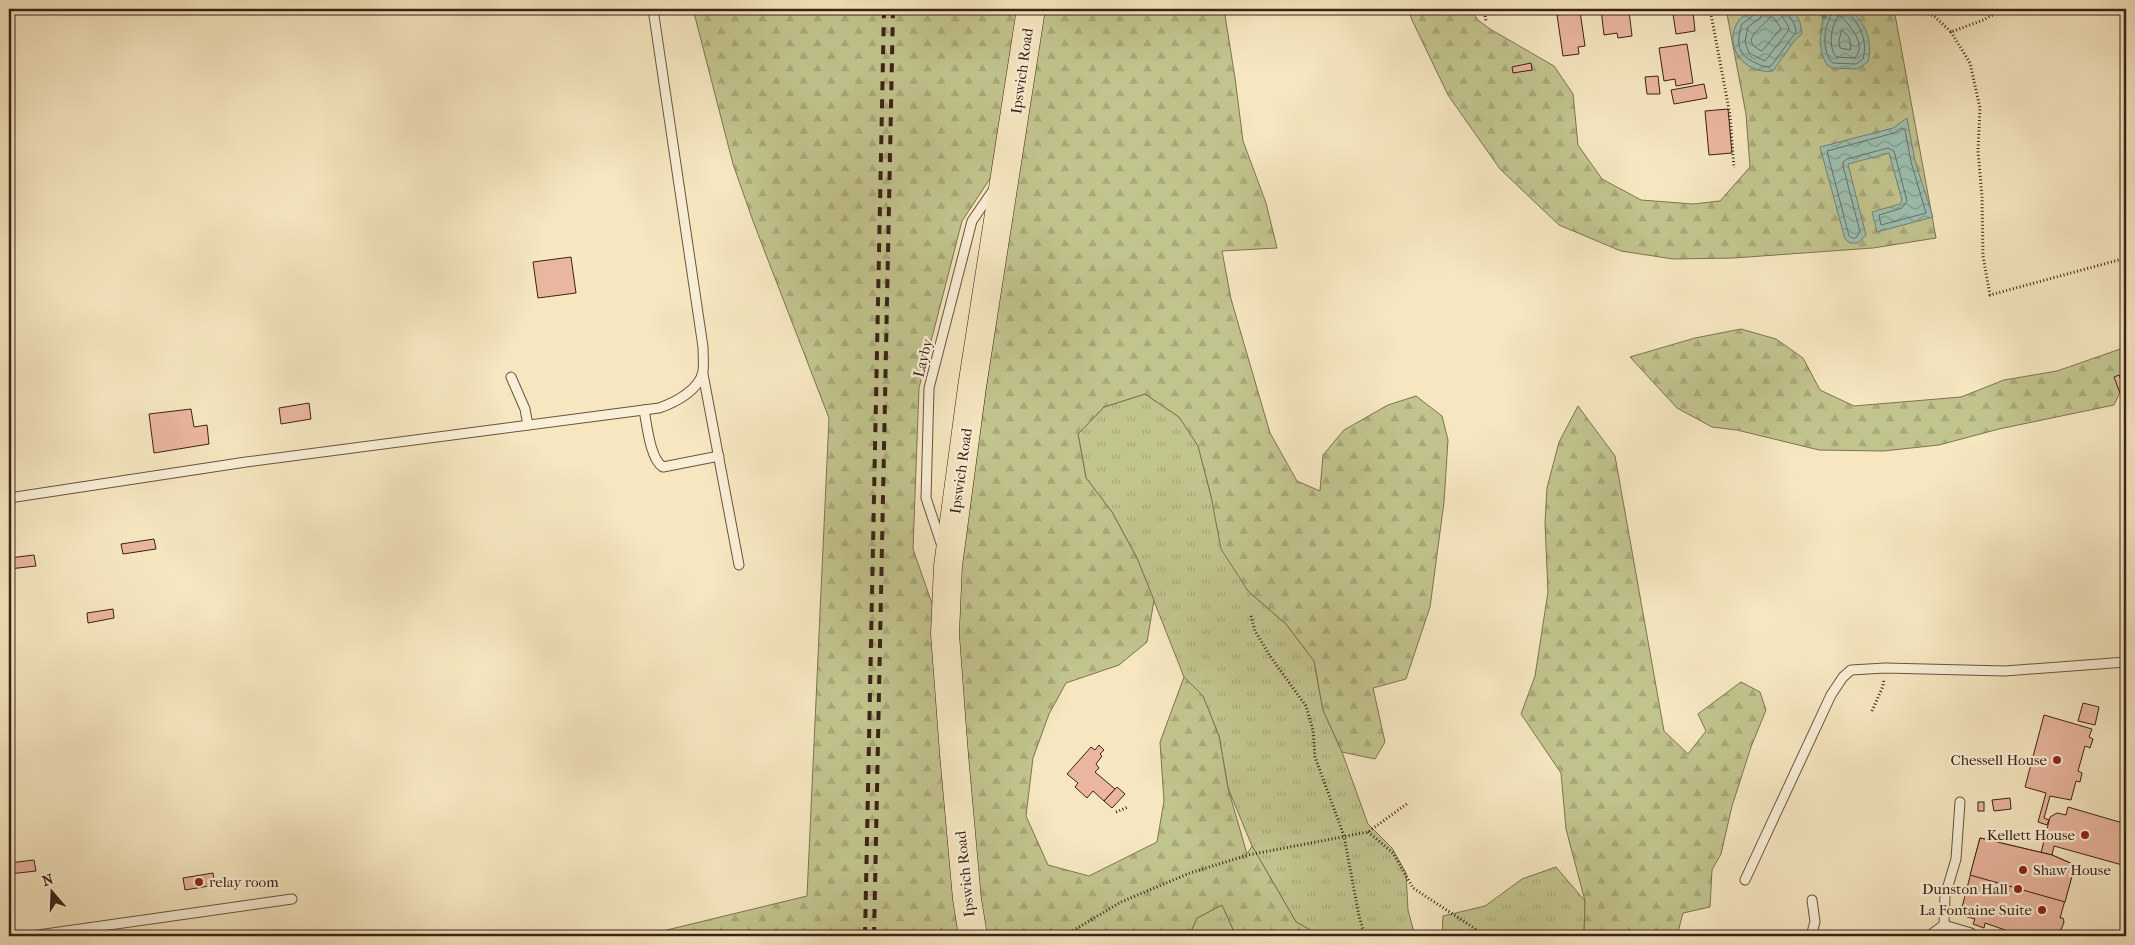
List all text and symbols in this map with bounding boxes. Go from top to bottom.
street label: Ipswich Road [1007,26,1037,115]
street label: Layby [910,336,937,379]
street label: Ipswich Road [946,426,976,515]
place label: Chessell House [1951,751,2048,769]
marker: Chessell House [2051,754,2063,766]
place label: Kellett House [1987,826,2076,844]
street label: Ipswich Road [951,829,978,918]
marker: Kellett House [2079,829,2091,841]
place label: Shaw House [2033,861,2111,879]
marker: Shaw House [2017,864,2029,876]
north arrow [28,868,78,918]
text: N [40,870,56,890]
place label: relay room [209,873,279,891]
marker: relay room [193,876,205,888]
place label: Dunston Hall [1922,880,2008,898]
marker: Dunston Hall [2012,883,2024,895]
place label: La Fontaine Suite [1919,901,2033,919]
marker: La Fontaine Suite [2036,904,2048,916]

